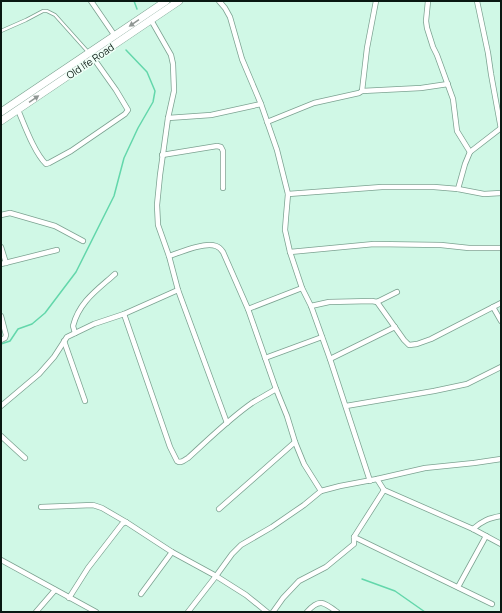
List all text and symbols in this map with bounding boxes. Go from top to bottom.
one-way arrow [129,19,139,27]
street label: Old Ife Road [63,40,117,82]
one-way arrow [28,95,39,103]

